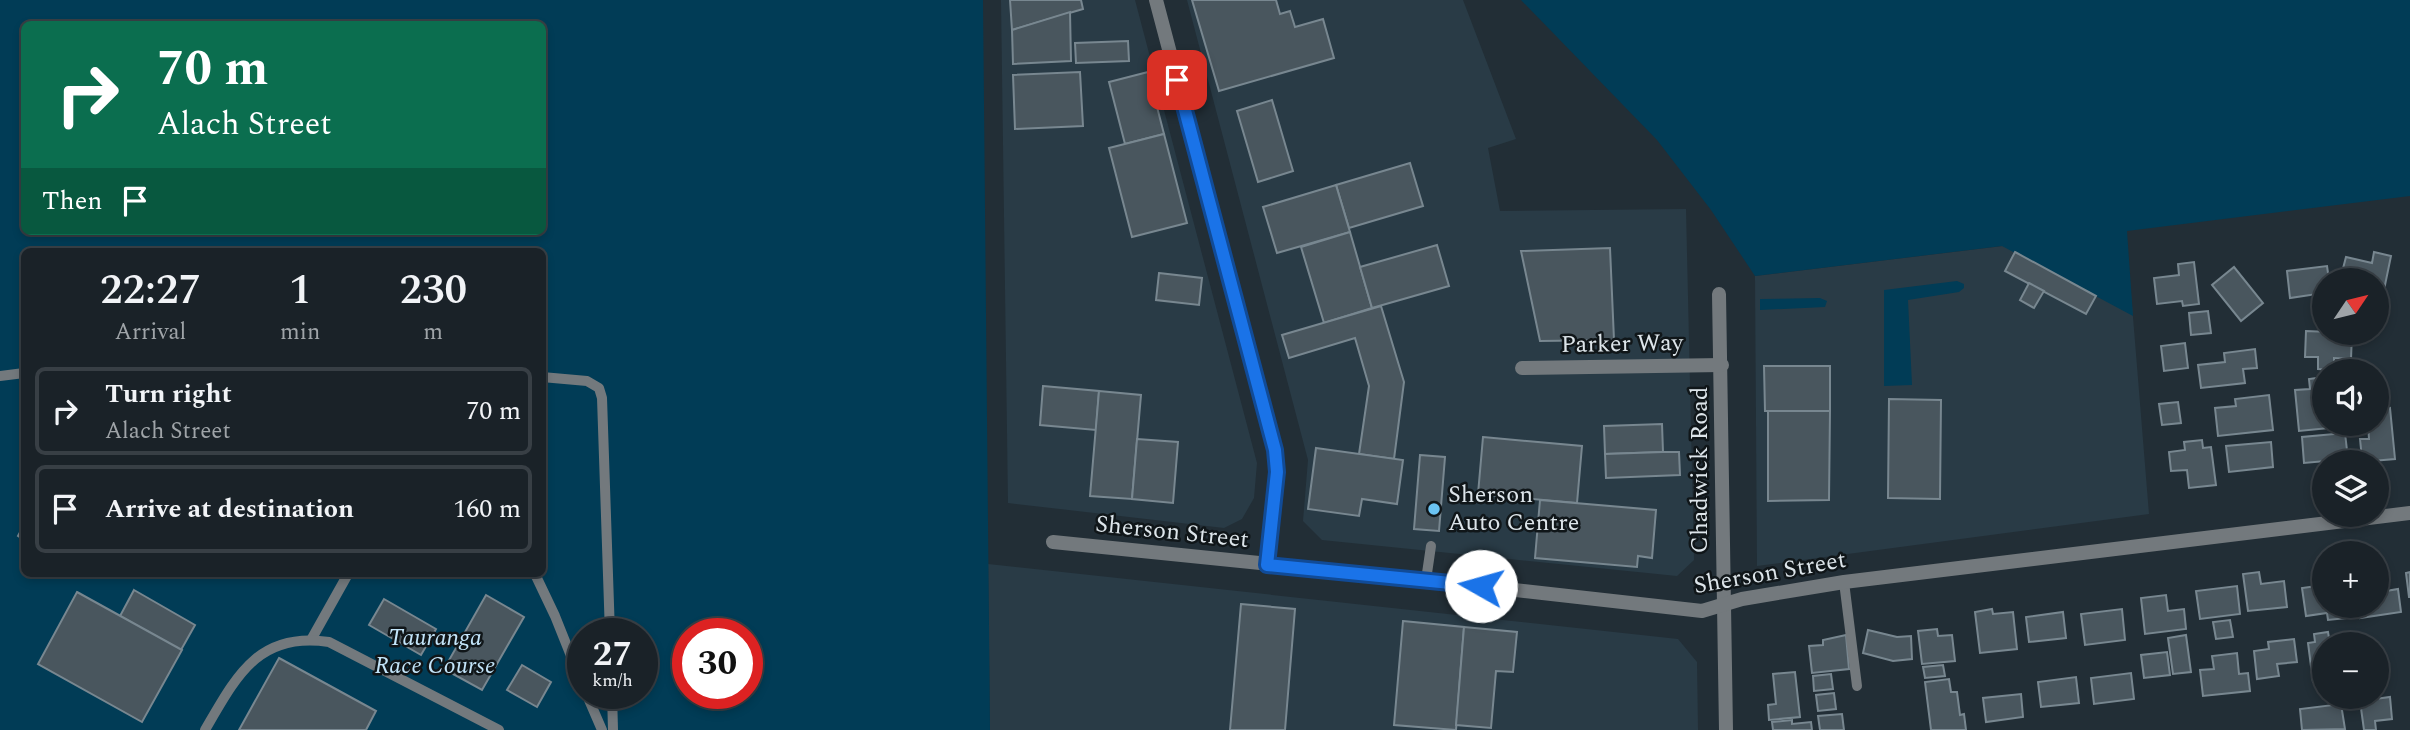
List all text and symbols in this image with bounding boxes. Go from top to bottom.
text: 70 m [157,32,268,107]
icon: right [42,49,133,140]
pin [1147,50,1207,110]
icon: arrive [1158,61,1196,99]
text: Alach Street [157,100,332,149]
text: Then [42,181,102,221]
icon: arrive [116,182,154,220]
text: 22:27 [100,259,201,322]
text: 1 [289,259,311,322]
text: 230 [399,259,467,322]
north arrow [2312,268,2389,345]
map controls [2312,268,2389,709]
text: Arrival [115,315,186,350]
text: min [280,315,320,350]
text: m [423,315,443,350]
street label: Parker Way [1561,325,1685,363]
button: sound [2312,359,2389,436]
text: Turn right [105,374,232,414]
street label: Chadwick Road [1682,387,1718,554]
text: 70 m [466,391,521,431]
icon: right [46,392,84,430]
text: Alach Street [105,414,231,449]
button: layers [2312,450,2389,527]
place label: Sherson Auto Centre [1448,477,1579,541]
text: Arrive at destination [105,489,354,529]
text: 160 m [453,489,521,529]
icon: arrive [46,490,84,528]
marker: Sherson Auto Centre [1426,501,1442,517]
street label: Sherson Street [1093,506,1251,558]
button: + [2312,541,2389,618]
street label: Sherson Street [1691,542,1849,604]
position arrow [1444,549,1518,623]
speed limit sign: 30 [672,618,763,709]
park label: Tauranga Race Course [375,620,495,684]
text: 27 [593,628,632,681]
button: − [2312,632,2389,709]
text: km/h [592,667,633,694]

